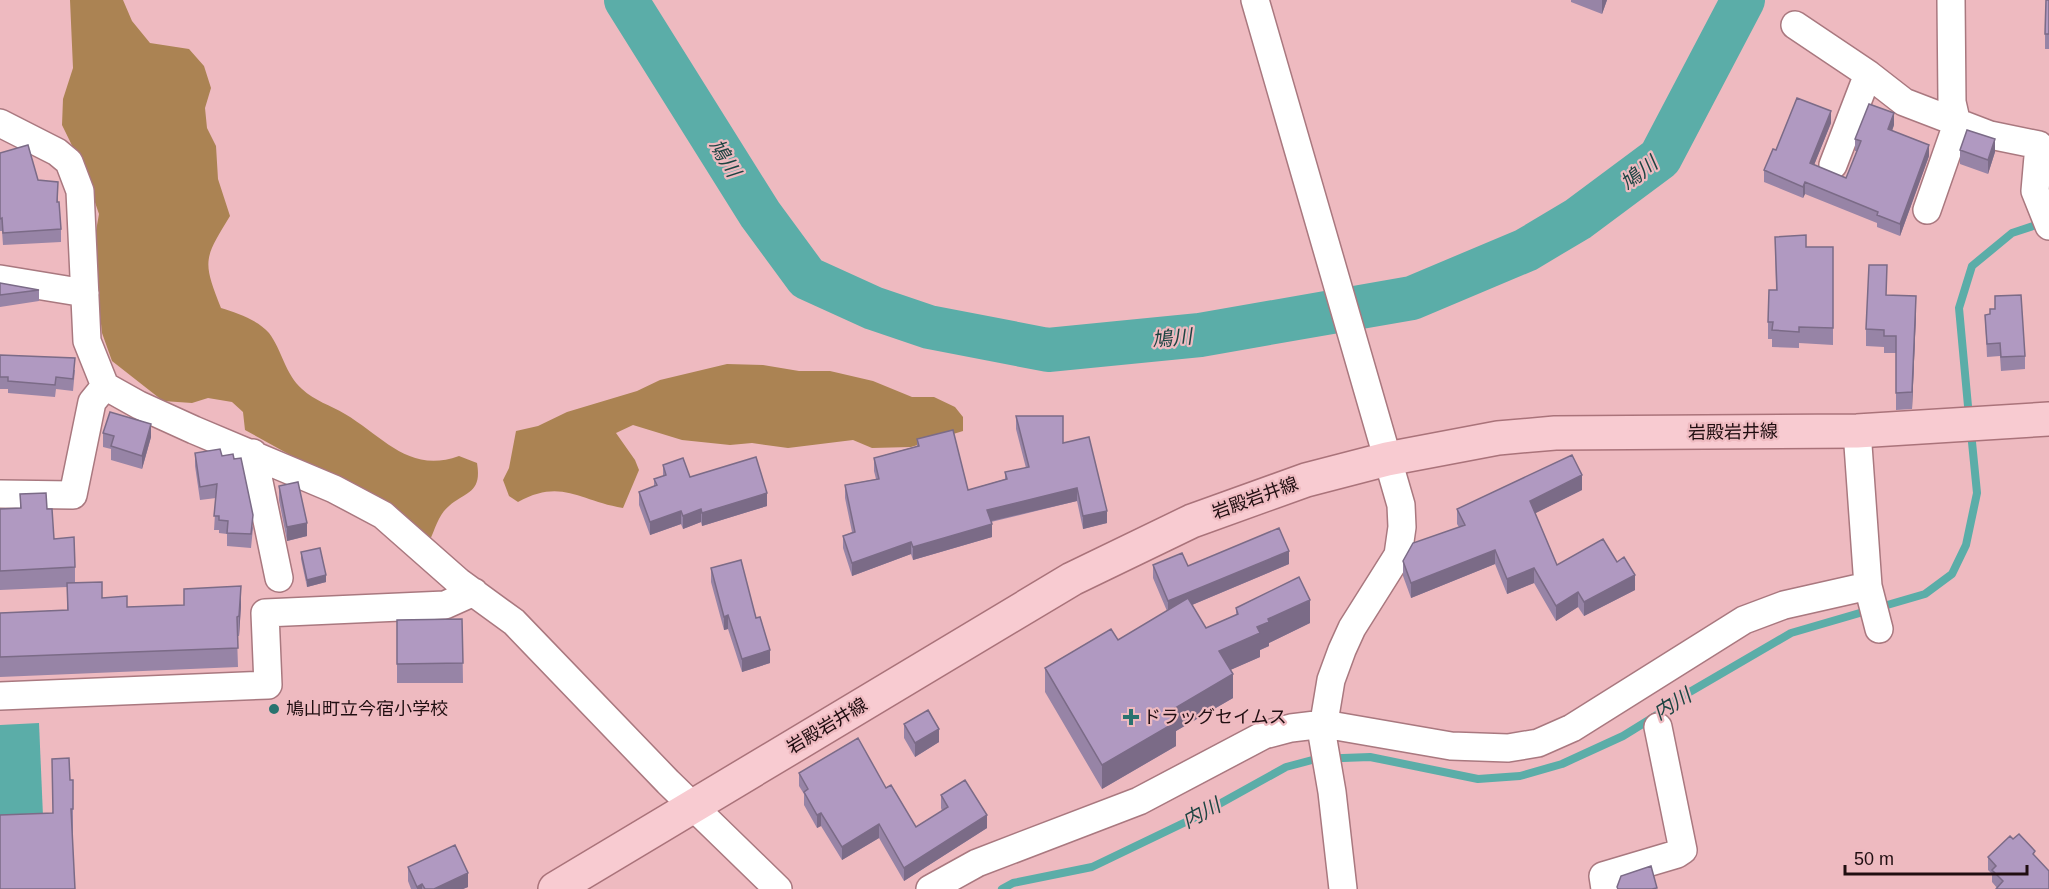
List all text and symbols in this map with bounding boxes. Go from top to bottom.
water label: 鳩川 [705,135,746,182]
water label: 鳩川 [1616,151,1663,194]
water label: 鳩川 [1151,325,1195,351]
street label: 岩殿岩井線 [1688,421,1778,443]
street label: 岩殿岩井線 [1209,473,1301,523]
water label: 内川 [1649,683,1696,724]
street label: 岩殿岩井線 [783,694,871,758]
place label: 鳩山町立今宿小学校 [286,699,448,719]
marker: 鳩山町立今宿小学校 [267,702,281,716]
place label: ドラッグセイムス [1143,707,1287,727]
marker: ドラッグセイムス [1124,710,1138,724]
water label: 内川 [1178,793,1226,832]
scale bar [1845,838,2026,876]
text: 50 m [1854,849,1894,869]

